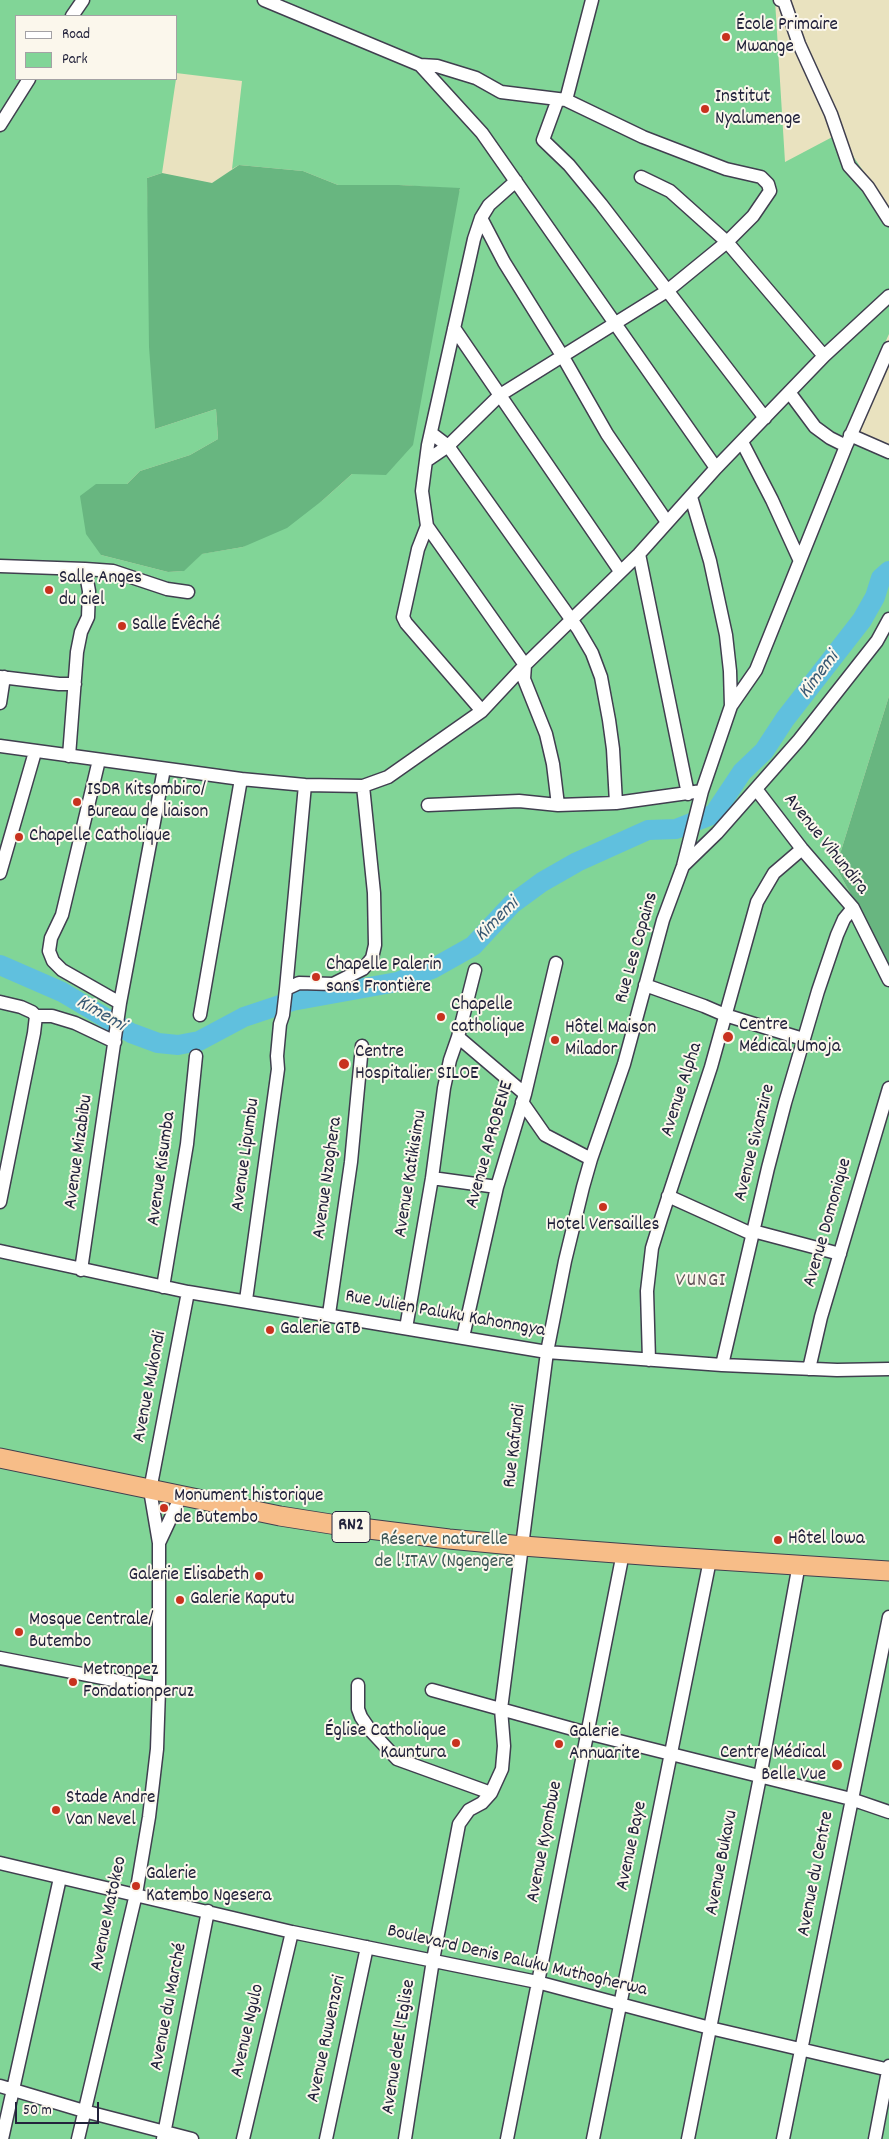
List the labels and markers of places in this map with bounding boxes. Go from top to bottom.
place label: École Primaire Mwange [736,15,838,59]
marker: École Primaire Mwange [720,31,732,43]
place label: Institut Nyalumenge [715,87,801,131]
marker: Institut Nyalumenge [699,103,711,115]
place label: Salle Anges du ciel [59,568,142,612]
marker: Salle Anges du ciel [43,584,55,596]
place label: Salle Évêché [132,615,220,637]
marker: Salle Évêché [116,620,128,632]
place label: ISDR Kitsombiro/ Bureau de liaison [87,780,208,824]
marker: ISDR Kitsombiro/ Bureau de liaison [71,796,83,808]
place label: Chapelle Catholique [29,826,170,848]
marker: Chapelle Catholique [13,831,25,843]
place label: Chapelle Palerin sans Frontière [326,955,442,999]
marker: Chapelle Palerin sans Frontière [310,971,322,983]
place label: Chapelle catholique [451,995,525,1039]
marker: Chapelle catholique [435,1011,447,1023]
place label: Centre Médical Umoja [739,1015,841,1059]
place label: Hôtel Maison Milador [565,1018,656,1062]
marker: Centre Médical Umoja [721,1030,735,1044]
marker: Hôtel Maison Milador [549,1034,561,1046]
place label: Centre Hospitalier SILOE [355,1042,479,1086]
marker: Centre Hospitalier SILOE [337,1057,351,1071]
marker: Hotel Versailles [597,1201,609,1213]
place label: Hotel Versailles [547,1215,659,1237]
place label: Galerie GTB [280,1319,361,1341]
marker: Galerie GTB [264,1324,276,1336]
place label: Monument historique de Butembo [174,1486,323,1530]
marker: Monument historique de Butembo [158,1502,170,1514]
place label: Hôtel lowa [788,1529,865,1551]
marker: Hôtel lowa [772,1534,784,1546]
place label: Galerie Elisabeth [129,1565,249,1587]
marker: Galerie Elisabeth [253,1570,265,1582]
place label: Galerie Kaputu [190,1589,294,1611]
marker: Galerie Kaputu [174,1594,186,1606]
place label: Mosque Centrale/ Butembo [29,1610,154,1654]
marker: Mosque Centrale/ Butembo [13,1626,25,1638]
place label: Metronpez Fondationperuz [83,1660,194,1704]
marker: Metronpez Fondationperuz [67,1676,79,1688]
place label: Église Catholique Kauntura [325,1721,446,1765]
place label: Galerie Annuarite [569,1722,640,1766]
marker: Église Catholique Kauntura [450,1737,462,1749]
marker: Galerie Annuarite [553,1738,565,1750]
place label: Centre Médical Belle Vue [720,1743,826,1787]
marker: Centre Médical Belle Vue [830,1758,844,1772]
place label: Stade Andre Van Nevel [66,1788,155,1832]
marker: Stade Andre Van Nevel [50,1804,62,1816]
place label: Galerie Katembo Ngesera [146,1864,272,1908]
marker: Galerie Katembo Ngesera [130,1880,142,1892]

